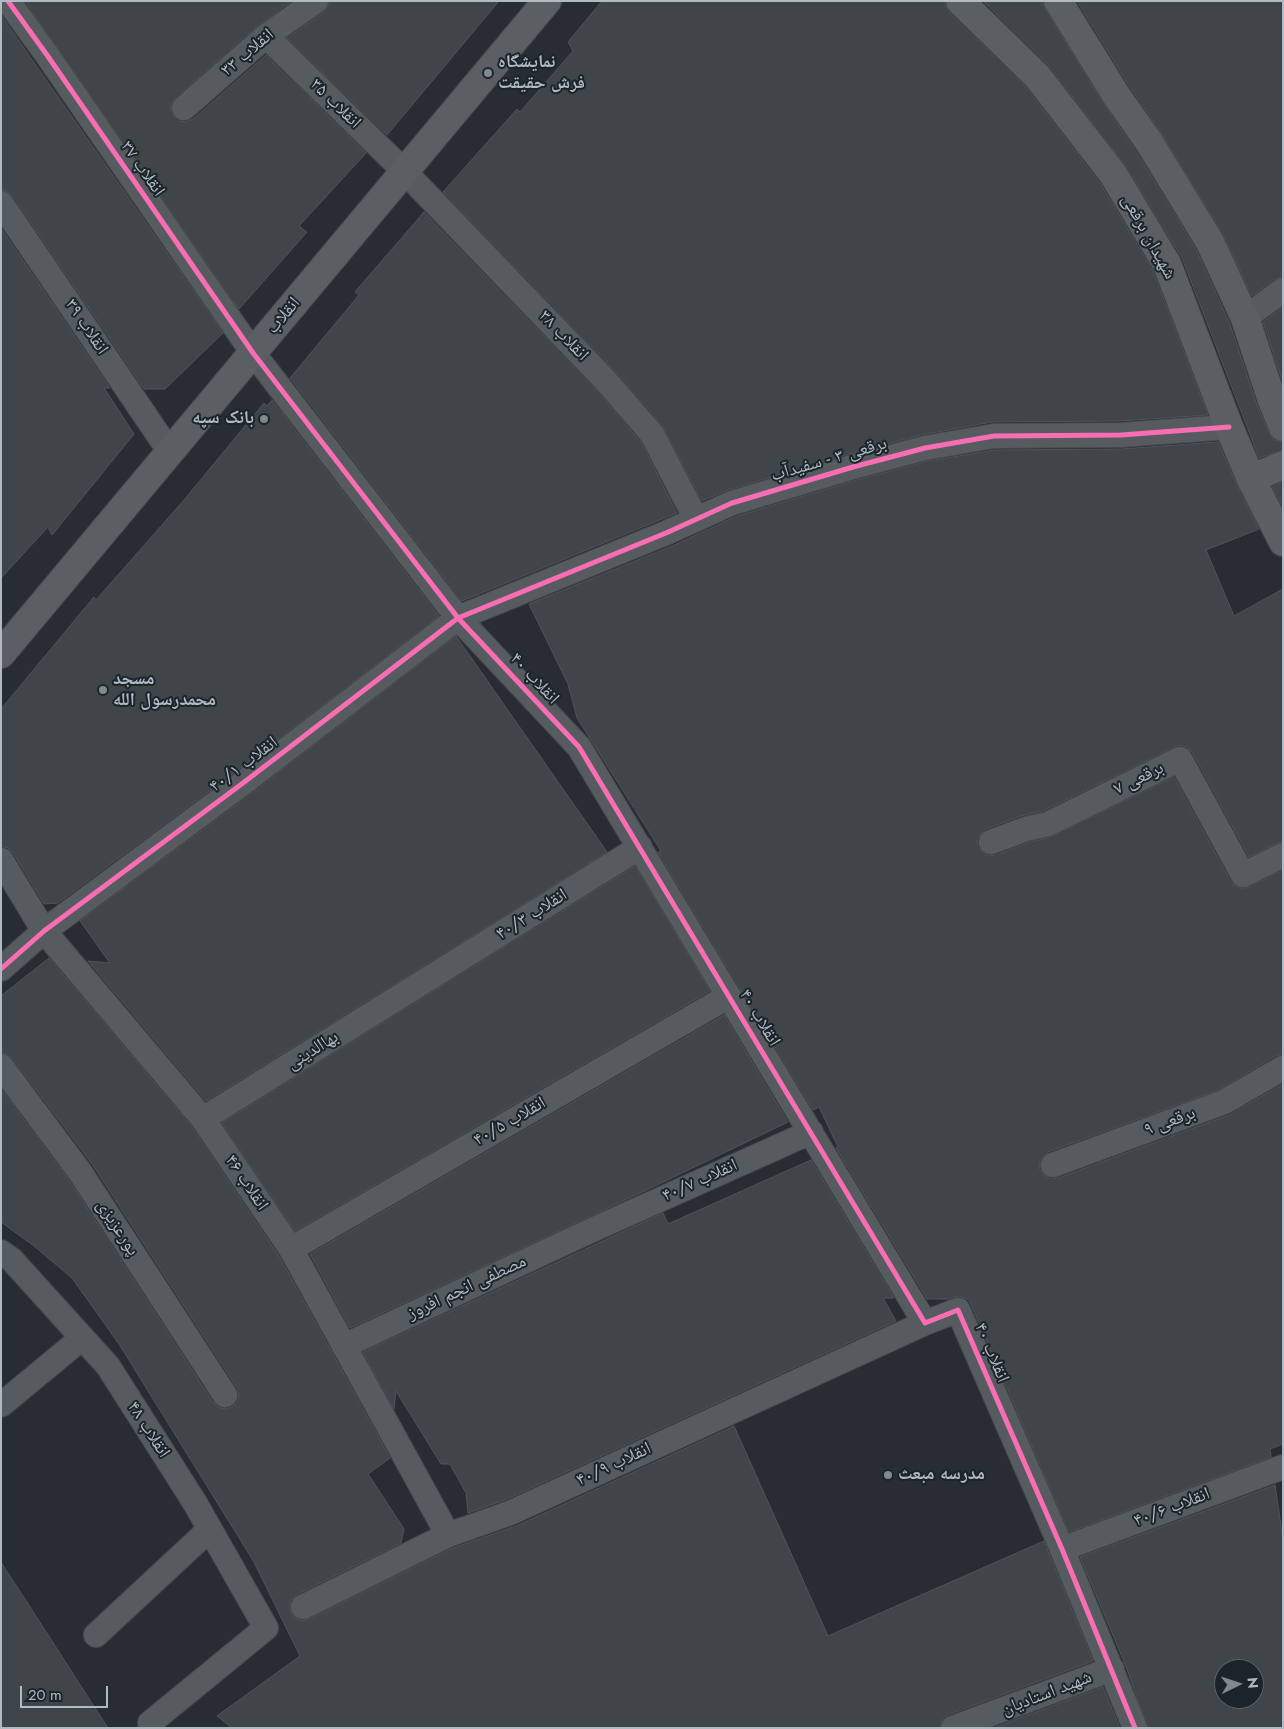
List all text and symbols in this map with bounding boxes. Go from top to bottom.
street label: انقلاب ۳۳ [217,25,279,81]
place label: نمایشگاه فرش حقیقت [498,52,585,94]
marker: نمایشگاه فرش حقیقت [482,67,494,79]
street label: انقلاب ۳۵ [305,74,365,134]
street label: انقلاب ۳۷ [115,137,169,201]
street label: شهیدان برقعی [1116,191,1180,283]
street label: انقلاب [263,293,305,339]
street label: انقلاب ۳۹ [60,295,112,359]
street label: انقلاب ۳۸ [533,306,593,366]
place label: بانک سپه [192,408,254,430]
marker: بانک سپه [258,413,270,425]
street label: برقعی ۳ - سفیدآب [769,433,889,487]
street label: انقلاب ۴۰ [505,649,563,709]
place label: مسجد محمدرسول الله [113,669,216,712]
marker: مسجد محمدرسول الله [97,684,109,696]
street label: انقلاب ۴۰/۱ [206,732,282,798]
street label: برقعی ۷ [1110,758,1168,800]
street label: انقلاب ۴۰/۳ [492,885,572,945]
street label: انقلاب ۴۰ [734,986,784,1050]
street label: بهاالدینی [283,1027,343,1075]
street label: انقلاب ۴۰/۵ [470,1093,550,1151]
street label: برقعی ۹ [1141,1103,1199,1141]
street label: انقلاب ۴۶ [220,1151,272,1215]
street label: انقلاب ۴۰/۷ [659,1155,741,1207]
street label: پورعزیزی [91,1196,143,1260]
street label: مصطفی انجم افروز [404,1251,530,1325]
street label: انقلاب ۴۰ [969,1320,1013,1386]
street label: انقلاب ۴۸ [122,1398,174,1462]
street label: انقلاب ۴۰/۹ [573,1438,655,1492]
place label: مدرسه مبعث [898,1464,985,1486]
marker: مدرسه مبعث [882,1469,894,1481]
street label: انقلاب ۴۰/۶ [1131,1484,1213,1532]
north arrow [1214,1659,1264,1709]
street label: شهید استادیان [999,1667,1095,1721]
scale bar [22,1676,110,1708]
text: N [1243,1677,1263,1689]
text: 20 m [28,1684,62,1706]

